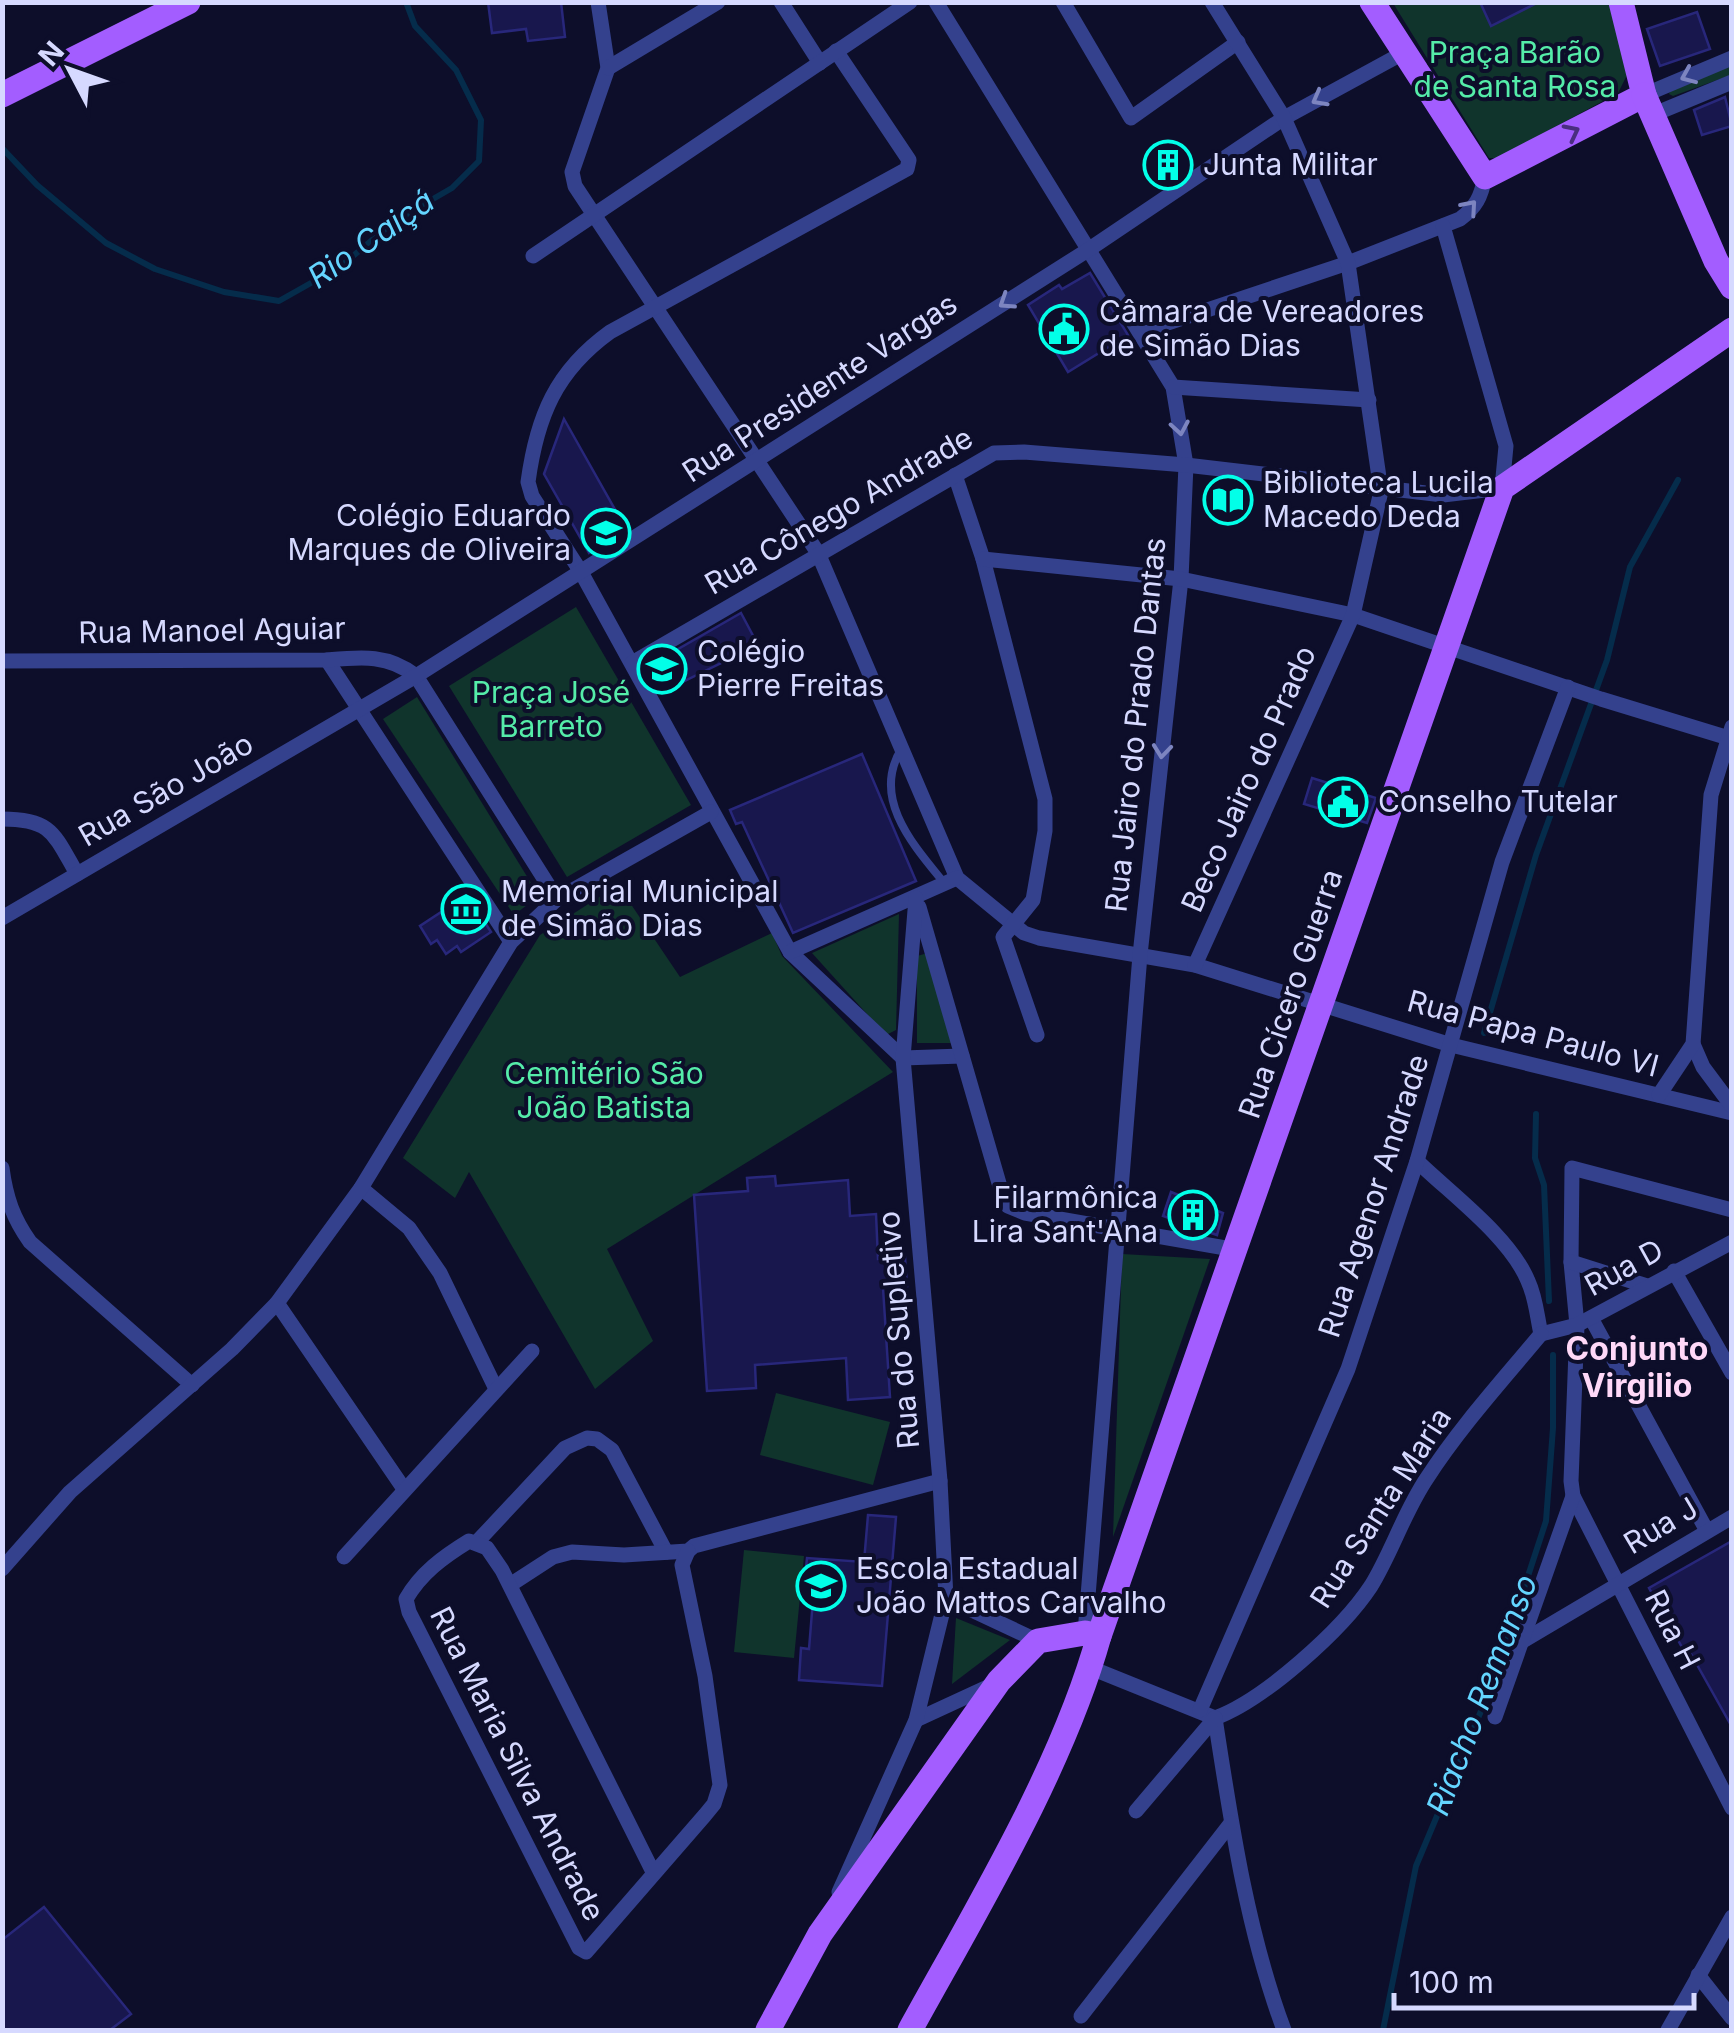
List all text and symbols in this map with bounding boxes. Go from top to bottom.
north arrow [20,20,120,120]
text: N [31,34,71,73]
park label: Praça Barão de Santa Rosa [1414,34,1616,104]
one-way arrow [1680,65,1698,85]
one-way arrow [1312,86,1330,106]
one-way arrow [1561,125,1579,144]
building icon: Junta Militar [1142,139,1194,191]
place label: Junta Militar [1203,146,1378,182]
water label: Rio Caiçá [300,181,442,296]
one-way arrow [1458,200,1476,218]
street label: Rua Presidente Vargas [676,285,963,489]
one-way arrow [999,290,1017,309]
place label: Câmara de Vereadores de Simão Dias [1099,293,1424,363]
public building icon: Câmara de Vereadores de Simão Dias [1038,303,1090,355]
street label: Rua Cônego Andrade [698,419,979,601]
one-way arrow [1168,419,1189,436]
place label: Biblioteca Lucila Macedo Deda [1263,464,1494,534]
library icon: Biblioteca Lucila Macedo Deda [1202,474,1254,526]
place label: Colégio Eduardo Marques de Oliveira [287,497,571,567]
school or university icon: Colégio Eduardo Marques de Oliveira [580,507,632,559]
street label: Rua Jairo do Prado Dantas [1097,536,1173,914]
street label: Rua Manoel Aguiar [78,610,346,650]
place label: Colégio Pierre Freitas [697,633,884,703]
street label: Beco Jairo do Prado [1173,640,1323,917]
school or university icon: Colégio Pierre Freitas [636,643,688,695]
park label: Praça José Barreto [472,674,630,744]
street label: Rua São João [72,725,259,853]
one-way arrow [1152,743,1174,759]
public building icon: Conselho Tutelar [1317,776,1369,828]
place label: Conselho Tutelar [1378,783,1618,819]
street label: Rua Cícero Guerra [1231,864,1350,1123]
place label: Memorial Municipal de Simão Dias [501,873,778,943]
museum icon: Memorial Municipal de Simão Dias [440,883,492,935]
street label: Rua Papa Paulo VI [1404,982,1663,1084]
street label: Rua Agenor Andrade [1310,1050,1436,1342]
park label: Cemitério São João Batista [504,1055,704,1125]
place label: Filarmônica Lira Sant'Ana [972,1179,1158,1249]
building icon: Filarmônica Lira Sant'Ana [1167,1189,1219,1241]
street label: Rua do Supletivo [870,1210,926,1450]
street label: Rua D [1578,1231,1669,1303]
district label: Conjunto Virgilio [1566,1329,1708,1405]
street label: Rua Santa Maria [1302,1401,1458,1614]
street label: Rua J [1617,1489,1704,1561]
place label: Escola Estadual João Mattos Carvalho [856,1550,1167,1620]
school or university icon: Escola Estadual João Mattos Carvalho [795,1560,847,1612]
water label: Riacho Remanso [1418,1569,1545,1821]
street label: Rua H [1638,1584,1708,1675]
street label: Rua Maria Silva Andrade [423,1601,613,1926]
scale bar [1394,1948,1694,2010]
text: 100 m [1409,1964,1494,2000]

